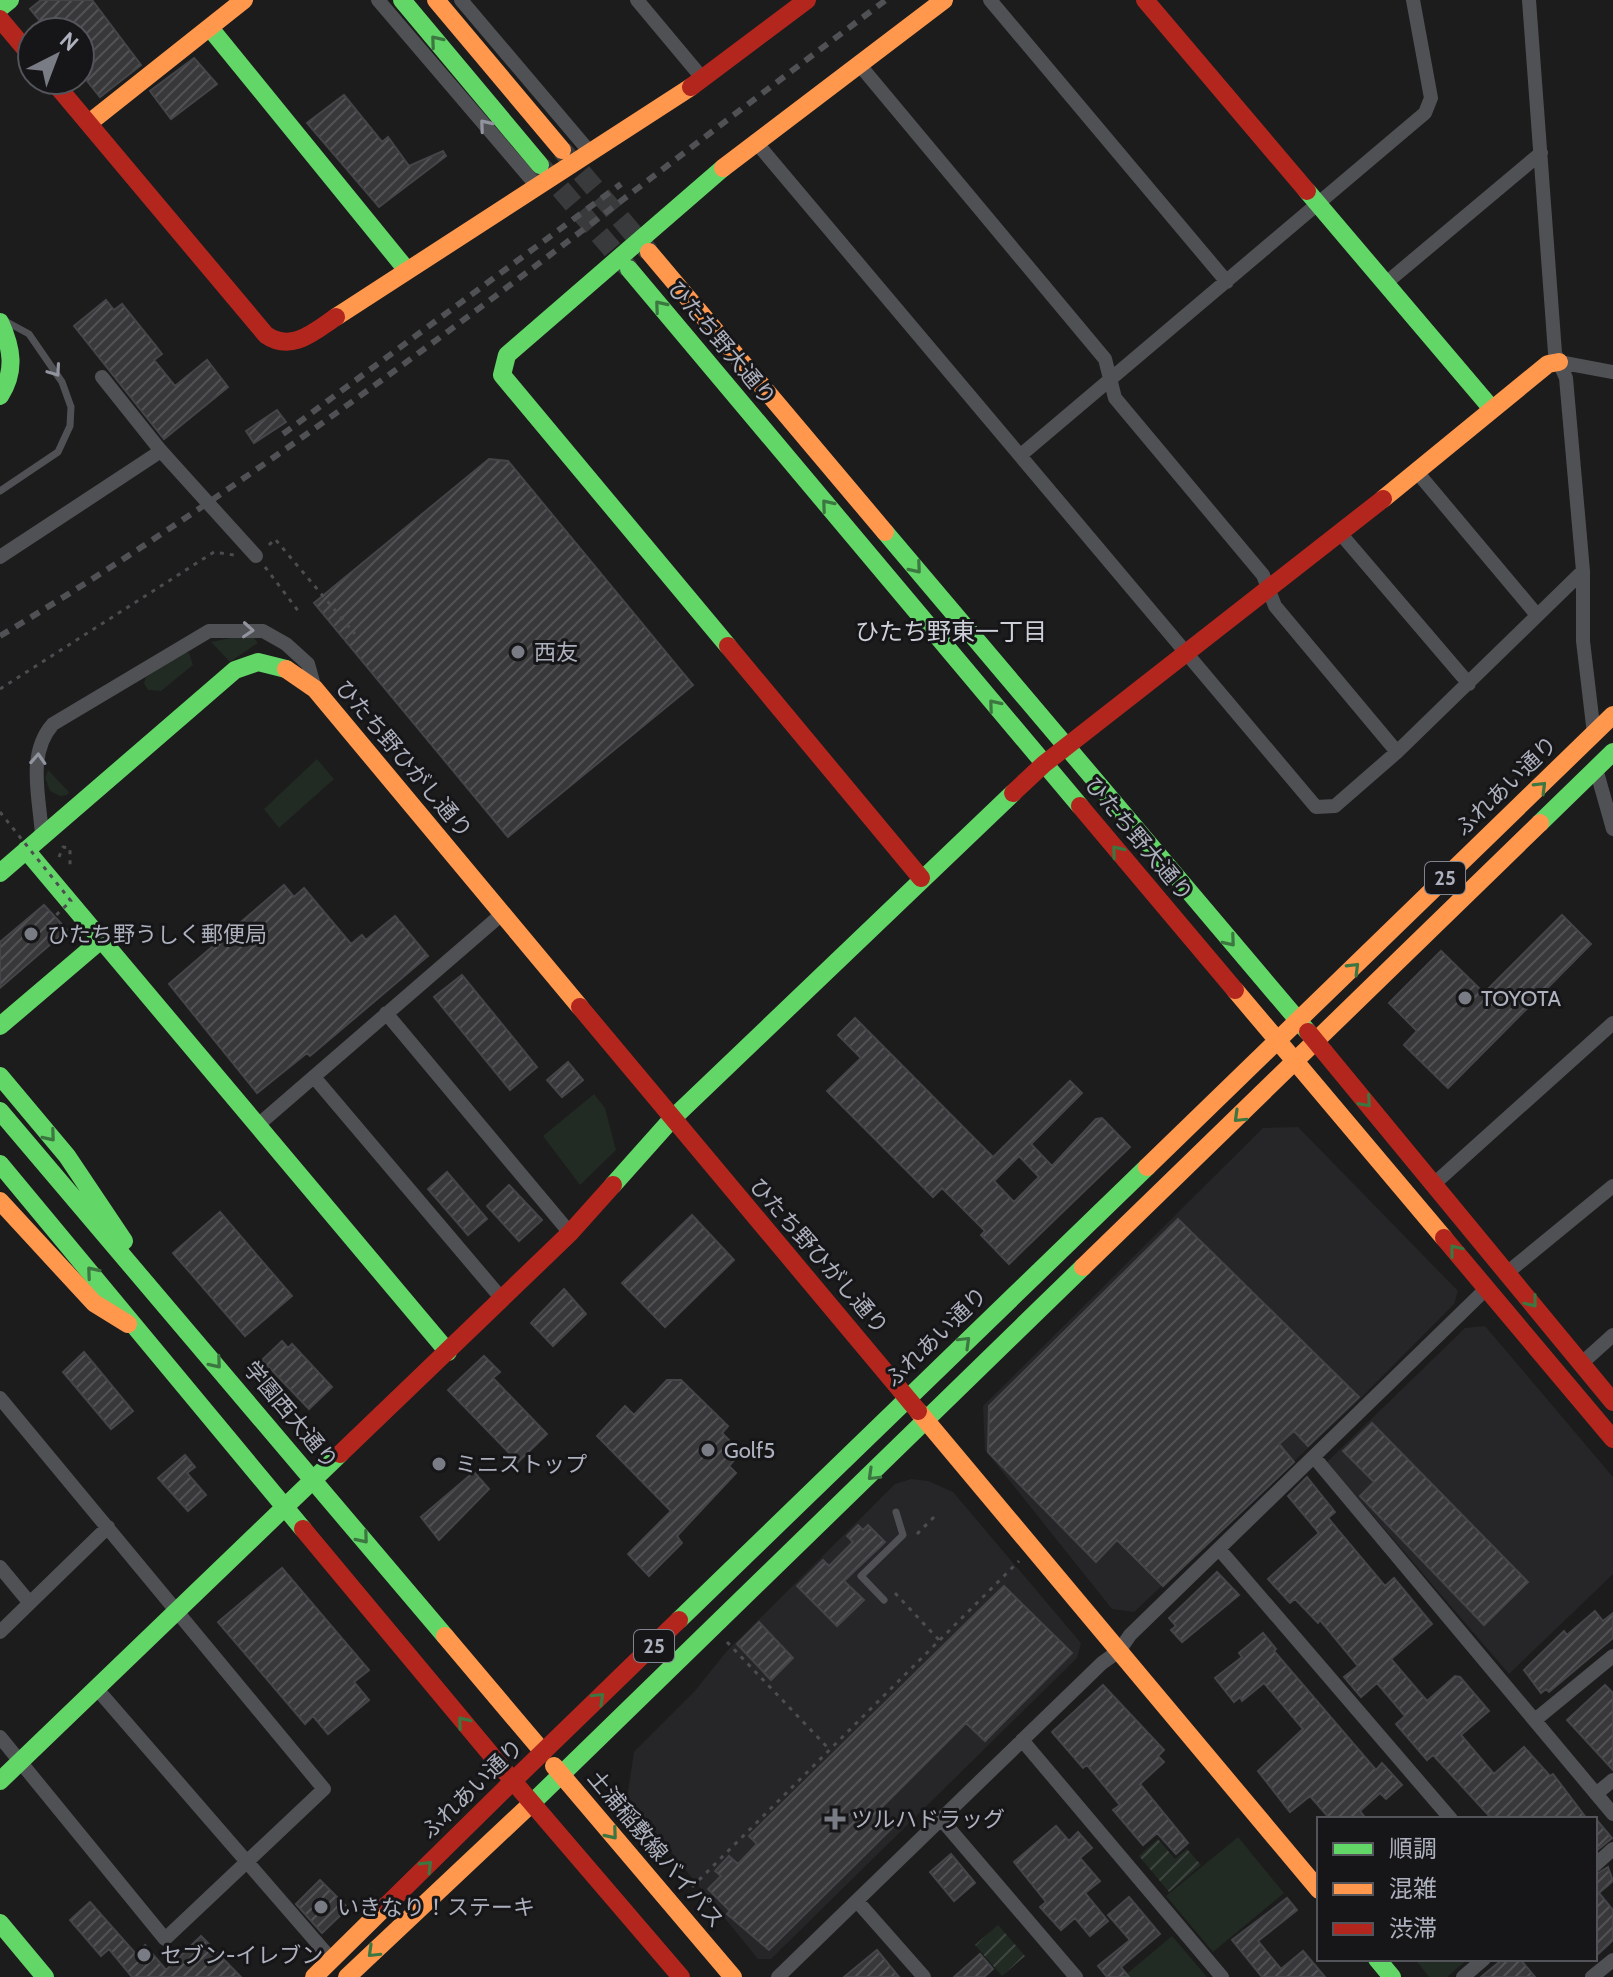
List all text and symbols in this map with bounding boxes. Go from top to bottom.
north arrow [16,16,96,96]
text: N [54,26,84,57]
one-way arrow [431,36,446,50]
one-way arrow [480,120,495,135]
street label: ひたち野大通り [662,275,782,411]
one-way arrow [655,301,670,315]
one-way arrow [45,363,60,377]
one-way arrow [822,500,837,515]
one-way arrow [906,558,921,573]
district label: ひたち野東一丁目 [855,617,1047,646]
one-way arrow [242,621,255,638]
place label: 西友 [534,639,578,666]
marker: 西友 [509,643,527,661]
street label: ひたち野ひがし通り [330,674,478,844]
one-way arrow [989,699,1004,714]
street label: ふれあい通り [1449,730,1563,842]
one-way arrow [30,752,47,765]
street label: ひたち野大通り [1079,771,1199,907]
one-way arrow [1532,782,1546,796]
one-way arrow [1112,846,1127,860]
road number: 25 [1425,862,1465,894]
place label: ひたち野うしく郵便局 [47,921,267,948]
marker: ひたち野うしく郵便局 [22,925,40,943]
one-way arrow [1220,931,1235,946]
one-way arrow [1345,963,1359,977]
place label: TOYOTA [1481,985,1561,1012]
marker: TOYOTA [1456,989,1474,1007]
one-way arrow [1357,1092,1371,1107]
one-way arrow [1234,1107,1248,1122]
one-way arrow [40,1126,55,1141]
street label: ひたち野ひがし通り [744,1172,894,1340]
one-way arrow [1450,1245,1465,1259]
one-way arrow [87,1267,102,1282]
street label: ふれあい通り [879,1281,993,1393]
one-way arrow [1523,1293,1537,1308]
one-way arrow [956,1337,970,1352]
one-way arrow [206,1354,221,1369]
street label: 学園西大通り [238,1356,344,1474]
place label: Golf5 [724,1437,775,1464]
marker: Golf5 [699,1441,717,1459]
place label: ミニストップ [455,1451,587,1478]
marker: ミニストップ [430,1455,448,1473]
one-way arrow [868,1466,882,1480]
one-way arrow [354,1529,368,1544]
road number: 25 [634,1630,674,1662]
one-way arrow [590,1694,605,1708]
one-way arrow [458,1716,473,1731]
street label: ふれあい通り [415,1733,529,1845]
street label: 土浦稲敷線バイパス [582,1765,730,1933]
place label: ツルハドラッグ [851,1806,1005,1833]
marker: ツルハドラッグ [826,1810,844,1828]
legend [1317,1817,1597,1961]
one-way arrow [602,1825,617,1839]
text: 順調 [1389,1834,1437,1863]
one-way arrow [418,1860,432,1875]
text: 混雑 [1389,1874,1437,1903]
place label: いきなり！ステーキ [337,1894,535,1921]
marker: いきなり！ステーキ [312,1898,330,1916]
text: 渋滞 [1389,1914,1437,1943]
place label: セブン-イレブン [160,1942,323,1969]
one-way arrow [368,1943,382,1957]
marker: セブン-イレブン [135,1946,153,1964]

